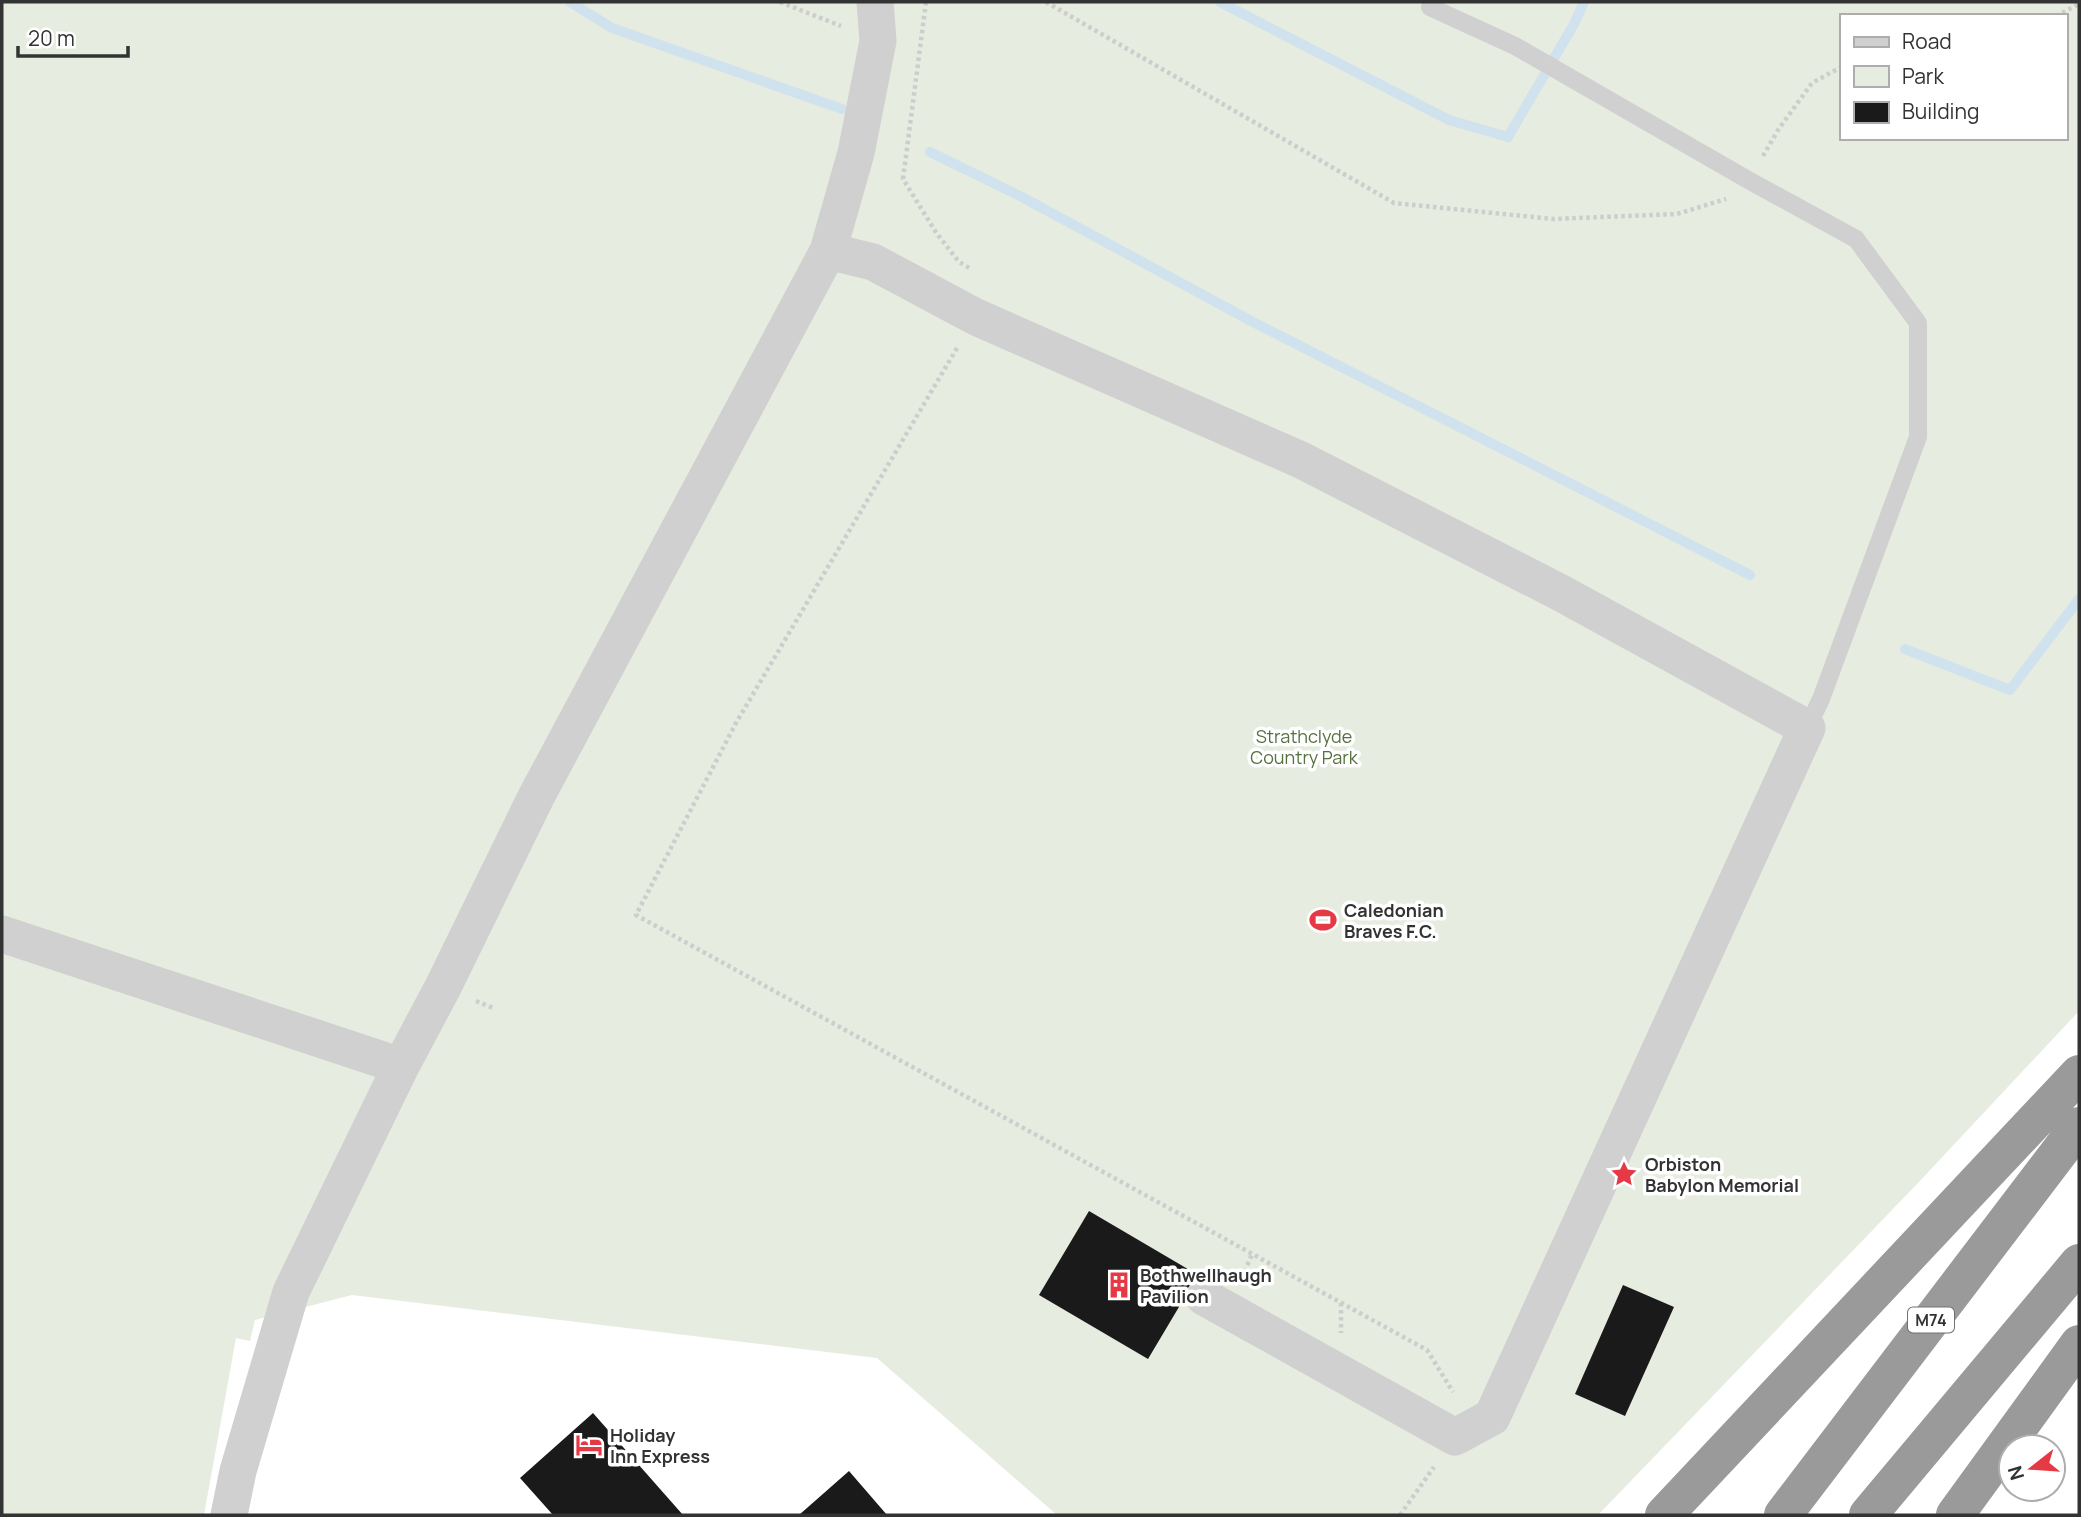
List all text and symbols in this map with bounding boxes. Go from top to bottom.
scale bar [18,14,128,58]
legend [1840,14,2067,140]
text: 20 m [28,24,75,52]
text: Road [1902,27,1952,55]
text: Park [1902,62,1944,90]
text: Building [1902,97,1979,125]
park label: Strathclyde Country Park [1250,724,1359,769]
place label: Caledonian Braves F.C. [1344,898,1444,943]
sports icon: Caledonian Braves F.C. [1308,905,1338,935]
place label: Orbiston Babylon Memorial [1645,1152,1799,1197]
place icon: Orbiston Babylon Memorial [1609,1159,1639,1189]
place label: Bothwellhaugh Pavilion [1140,1263,1272,1308]
building icon: Bothwellhaugh Pavilion [1104,1270,1134,1300]
road number: M74 [1908,1308,1954,1332]
place label: Holiday Inn Express [610,1423,710,1468]
hotel icon: Holiday Inn Express [574,1430,604,1460]
north arrow [1997,1433,2067,1503]
text: N [2001,1463,2030,1483]

